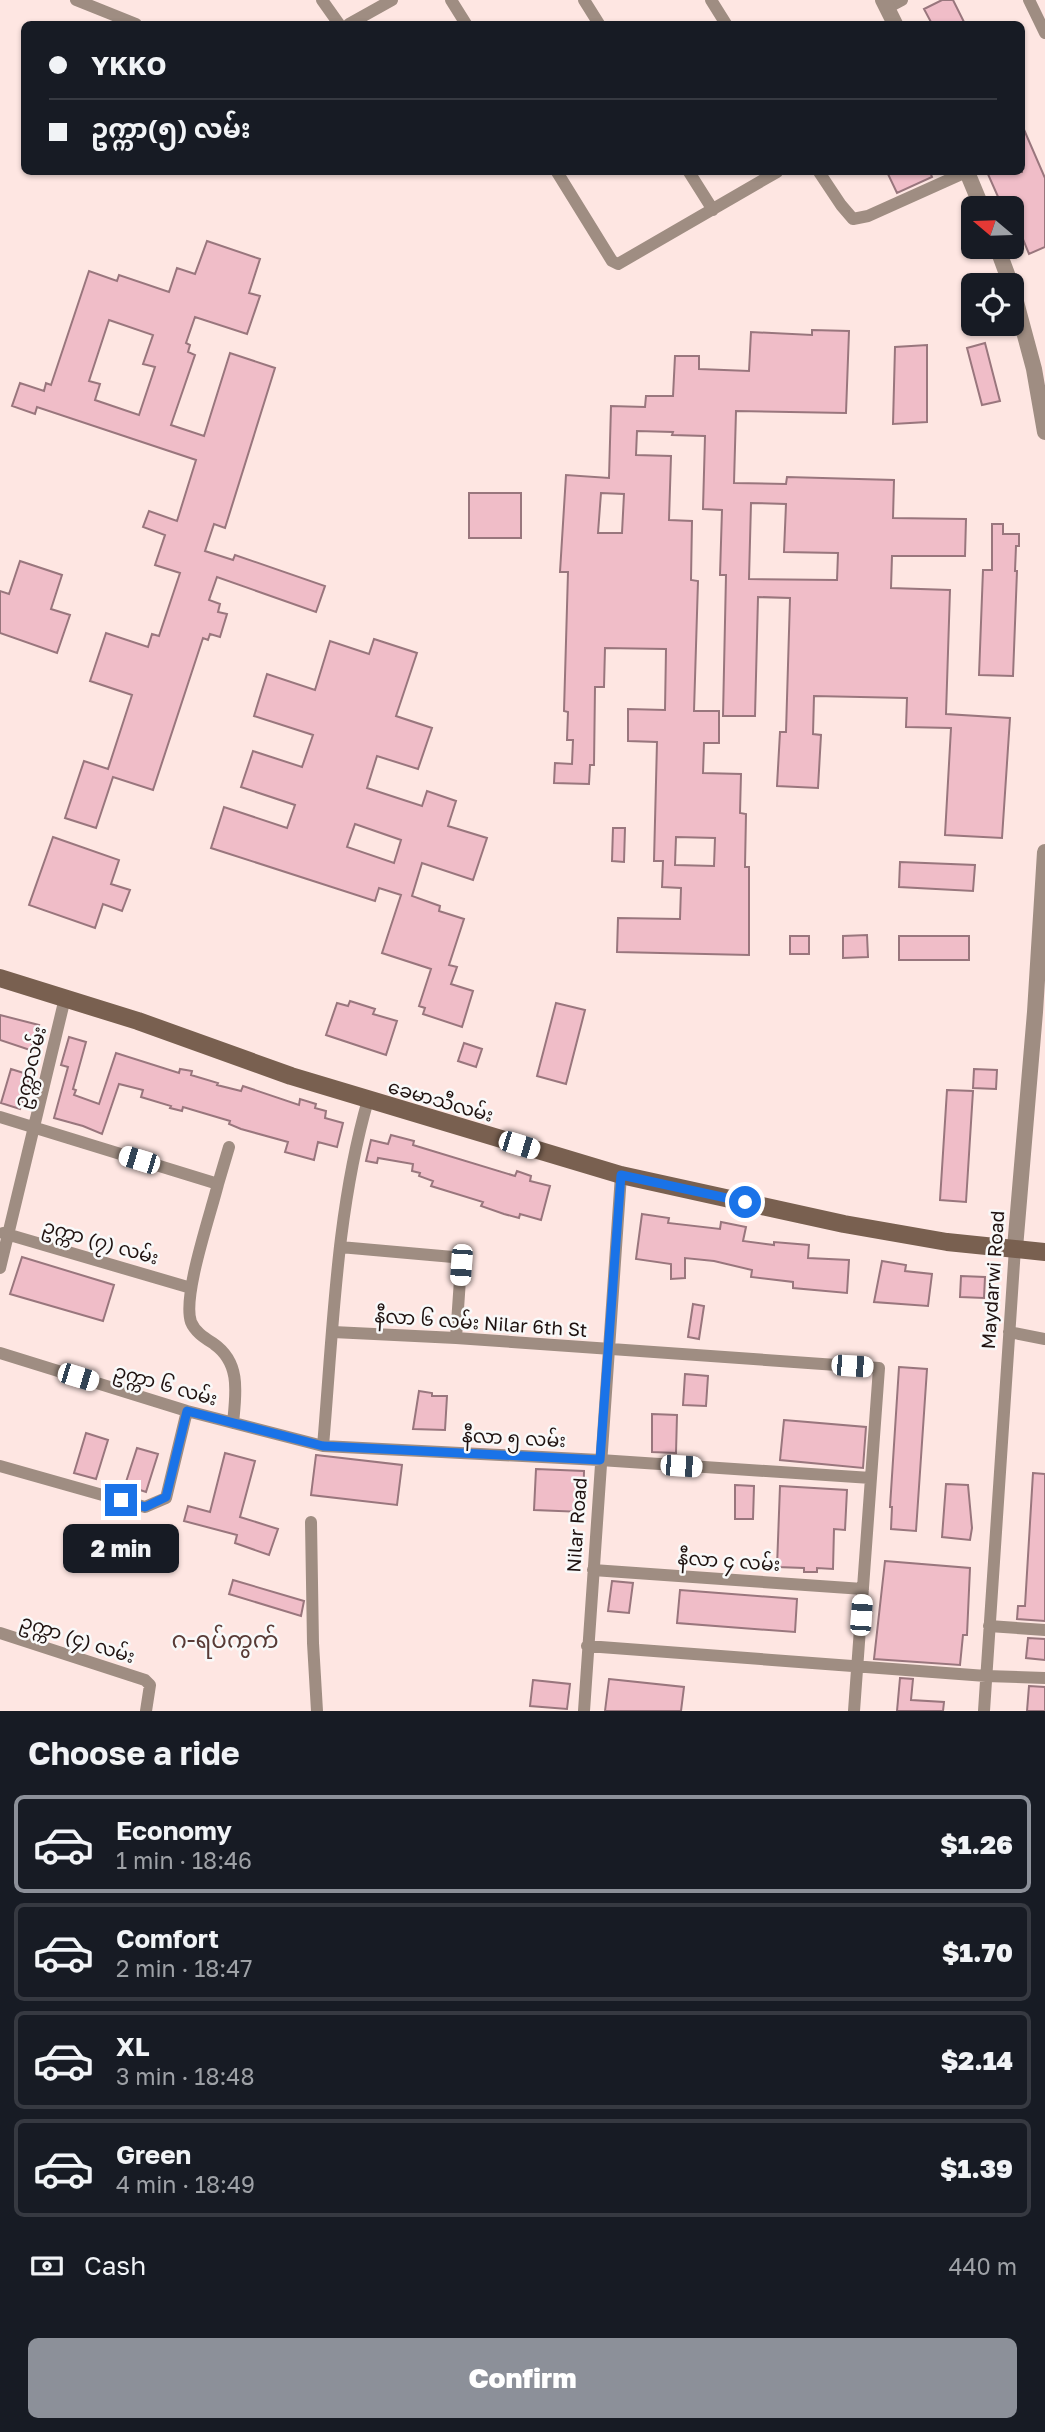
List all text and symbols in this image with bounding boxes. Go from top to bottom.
text: YKKO [91,50,166,81]
text: ဥက္ကာ(၅) လမ်း [91,113,251,144]
north arrow [961,196,1024,259]
map controls [961,196,1024,336]
button: locate [961,273,1024,336]
street label: ဥက္ကာလမ်း [6,1023,55,1111]
street label: ခေမာသီလမ်း [386,1072,497,1126]
car [496,1129,543,1161]
car [116,1144,163,1176]
route start [729,1186,761,1218]
street label: Maydarwi Road [976,1210,1008,1350]
street label: ဥက္ကာ (၇) လမ်း [39,1212,162,1273]
car [450,1243,473,1287]
street label: နီလာ ၆ လမ်း Nilar 6th St [374,1301,588,1346]
car [831,1354,874,1378]
street label: ဥက္ကာ ၆ လမ်း [110,1356,221,1415]
car [55,1361,102,1393]
street label: နီလာ ၅ လမ်း [461,1421,567,1456]
car [660,1454,703,1478]
street label: Nilar Road [561,1477,591,1573]
route end [105,1484,137,1516]
callout: 2 min [63,1524,179,1574]
text: 2 min [91,1534,151,1562]
street label: နီလာ ၄ လမ်း [677,1543,781,1580]
car [850,1593,873,1637]
street label: ဥက္ကာ (၄) လမ်း [16,1607,139,1672]
district label: ဂ-ရပ်ကွက် [171,1624,279,1659]
text: Choose a ride [28,1734,240,1772]
icon: car [32,1813,95,1876]
text: Economy [116,1815,232,1846]
text: $1.26 [940,1829,1013,1860]
text: 1 min · 18:46 [116,1846,252,1874]
icon: car [32,1921,95,1984]
text: Comfort [116,1923,219,1954]
text: $1.70 [942,1937,1013,1968]
text: 2 min · 18:47 [116,1954,252,1982]
icon: car [32,2029,95,2092]
text: XL [116,2031,150,2062]
text: $2.14 [941,2045,1013,2076]
text: 3 min · 18:48 [116,2062,254,2090]
icon: car [32,2137,95,2200]
text: Green [116,2139,191,2170]
text: $1.39 [940,2153,1013,2184]
text: 4 min · 18:49 [116,2170,255,2198]
icon: cash [28,2247,66,2285]
text: Cash [84,2250,146,2281]
text: 440 m [949,2252,1017,2280]
button: Confirm [28,2338,1017,2418]

